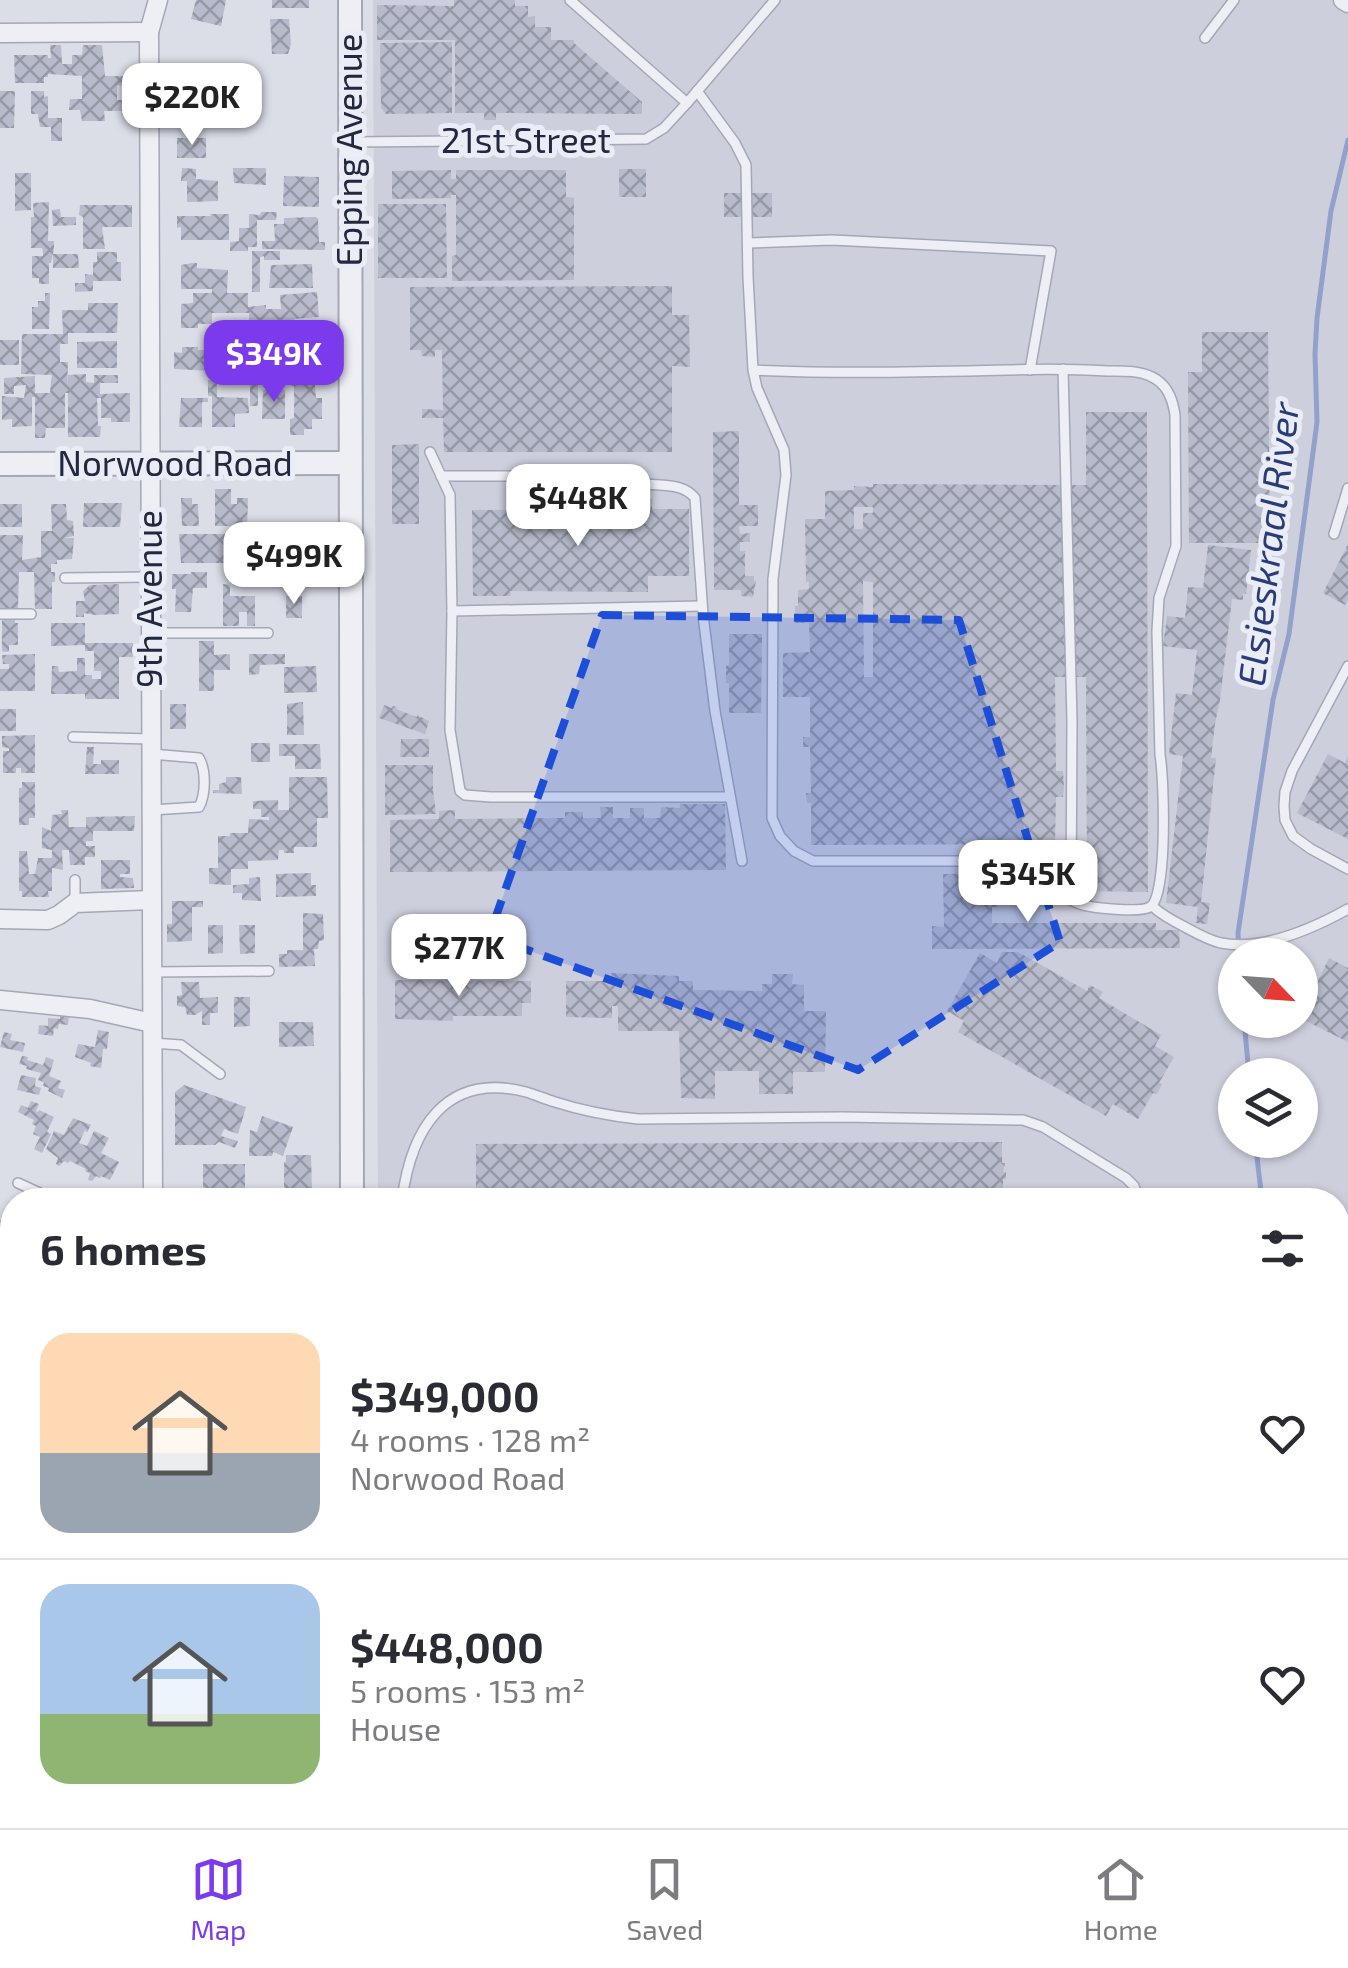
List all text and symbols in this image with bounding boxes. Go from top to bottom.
street label: Epping Avenue [327,34,369,267]
pin: $220K [122,63,262,148]
text: $220K [144,76,240,114]
street label: 21st Street [441,118,611,160]
pin: $349K [204,320,344,405]
text: $349K [226,333,322,371]
water label: Elsieskraal River [1227,398,1307,688]
street label: Norwood Road [57,441,293,483]
pin: $448K [508,464,648,549]
text: $448K [528,477,628,515]
street label: 9th Avenue [127,510,169,688]
pin: $499K [224,522,364,607]
text: $499K [246,535,343,573]
pin: $345K [958,840,1098,925]
text: $345K [980,853,1076,891]
pin: $277K [389,914,529,999]
text: $277K [413,927,505,965]
north arrow [1218,938,1318,1038]
map controls [1218,938,1318,1158]
button: layers [1218,1058,1318,1158]
icon: filters [1255,1221,1310,1276]
text: 6 homes [40,1223,207,1273]
text: $349,000 [350,1370,539,1420]
icon: home [120,1373,240,1493]
icon: heart [1255,1406,1310,1461]
text: 4 rooms · 128 m² [350,1420,590,1458]
text: Norwood Road [350,1458,565,1496]
text: $448,000 [350,1621,544,1671]
icon: home [120,1624,240,1744]
icon: heart [1255,1657,1310,1712]
text: 5 rooms · 153 m² [350,1671,585,1709]
text: House [350,1709,441,1747]
tab: Map [190,1852,246,1946]
tab: Saved [627,1852,703,1946]
tab: Home [1084,1852,1158,1946]

